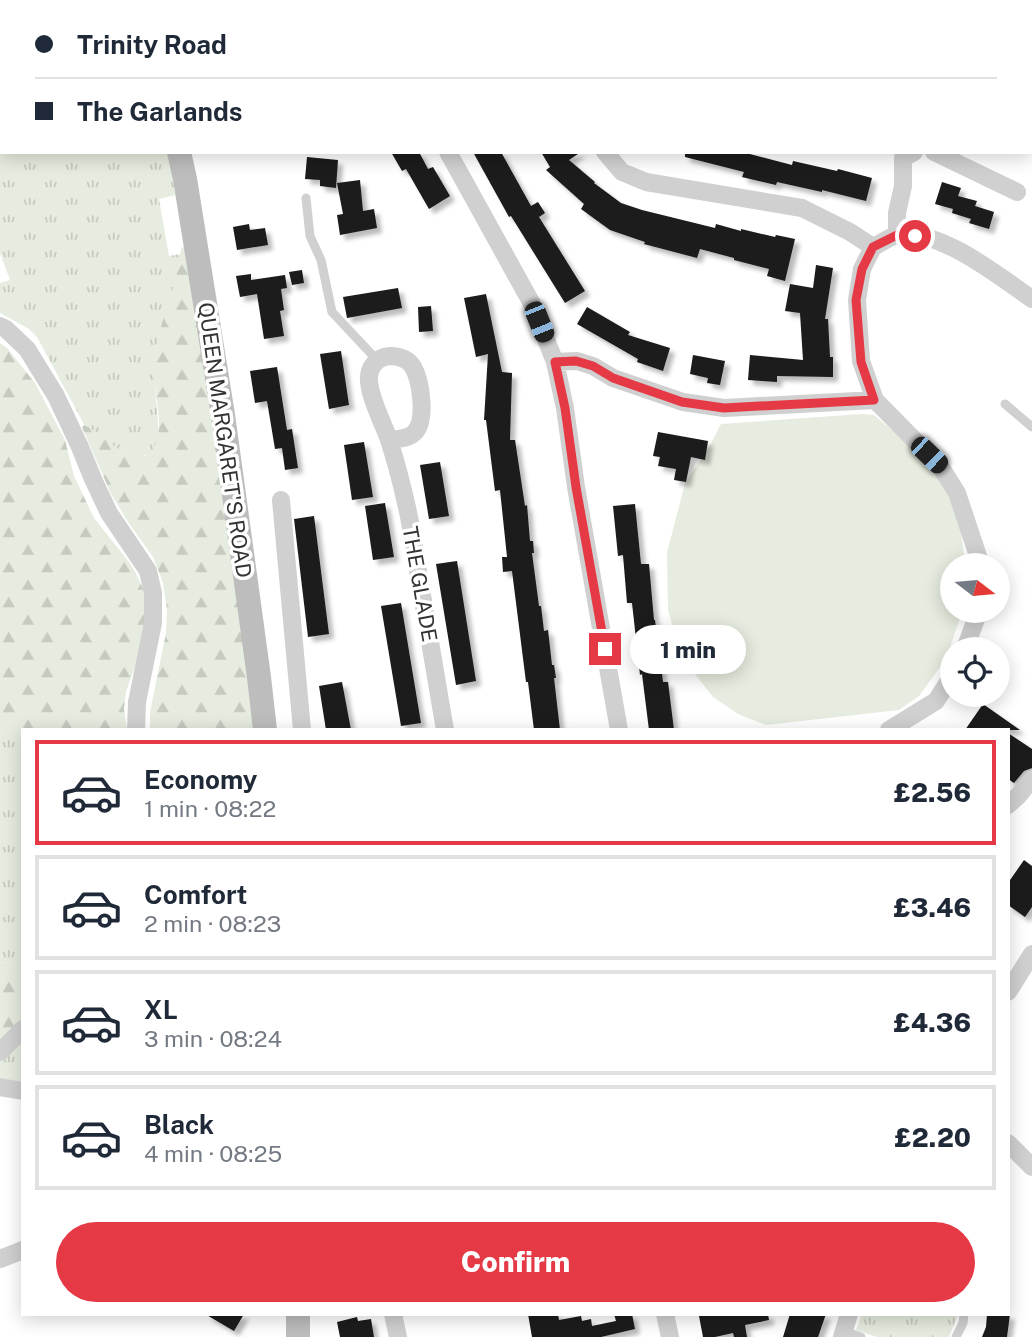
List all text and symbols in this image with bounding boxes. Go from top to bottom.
text: Trinity Road [77,29,227,60]
text: The Garlands [77,96,242,127]
route start [899,220,931,252]
car [522,299,557,345]
street label: QUEEN MARGARET'S ROAD [193,301,257,579]
car [907,433,952,477]
street label: THE GLADE [398,524,442,644]
north arrow [940,553,1010,623]
map controls [940,553,1010,707]
callout: 1 min [630,624,745,674]
route end [589,633,621,665]
text: 1 min [660,636,716,663]
button: locate [940,637,1010,707]
icon: car [60,761,123,824]
text: Economy [144,764,257,795]
text: £2.56 [894,777,971,808]
text: 1 min · 08:22 [144,795,276,822]
icon: car [60,876,123,939]
text: Comfort [144,879,247,910]
text: £3.46 [894,892,971,923]
text: 2 min · 08:23 [144,910,281,937]
icon: car [60,991,123,1054]
text: XL [144,994,178,1025]
text: £4.36 [894,1007,971,1038]
text: 3 min · 08:24 [144,1025,282,1052]
icon: car [60,1106,123,1169]
text: Black [144,1109,214,1140]
text: £2.20 [895,1122,971,1153]
text: 4 min · 08:25 [144,1140,282,1167]
button: Confirm [56,1222,975,1302]

